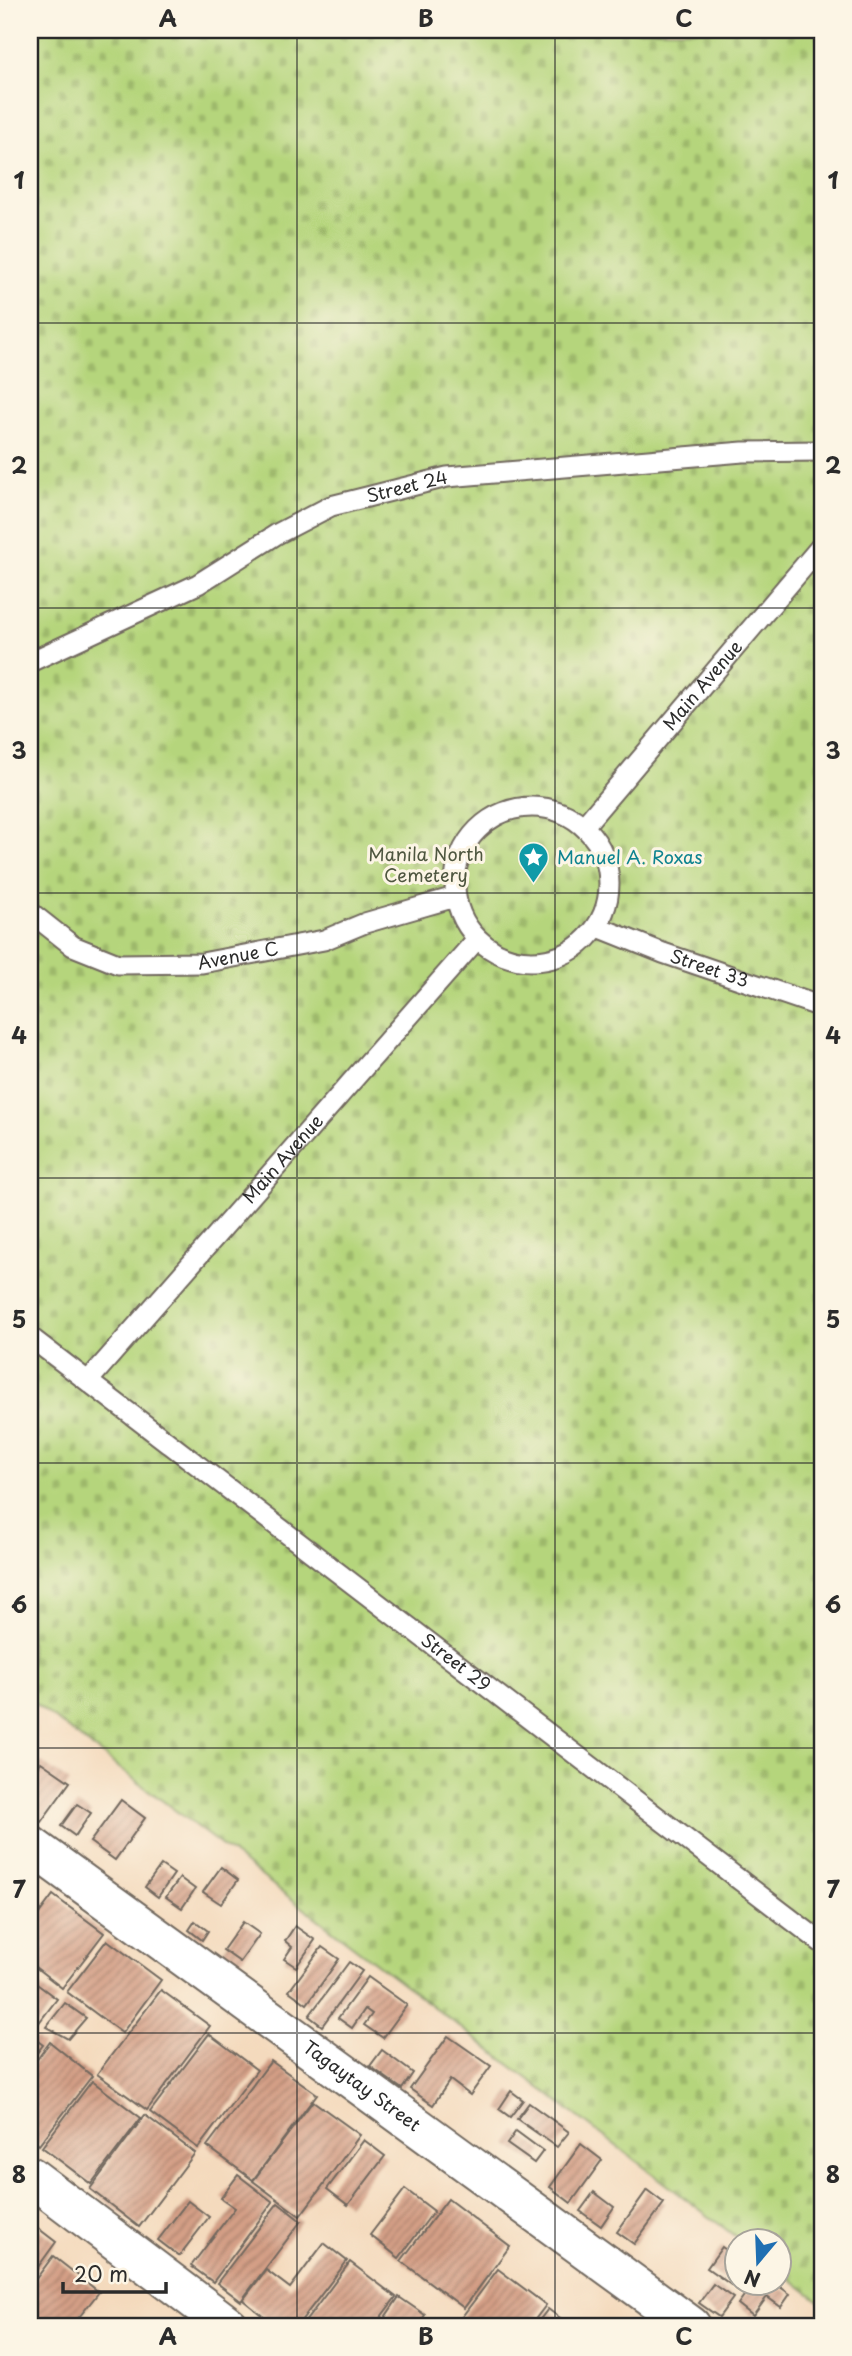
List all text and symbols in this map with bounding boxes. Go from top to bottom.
text: A [159,0,177,35]
text: B [418,0,434,35]
text: C [675,0,693,35]
text: 1 [14,162,25,197]
text: 1 [828,162,839,197]
text: 2 [11,447,27,482]
text: 2 [825,447,841,482]
street label: Street 24 [363,462,450,509]
street label: Main Avenue [656,633,748,736]
text: 3 [11,732,27,767]
text: 3 [825,732,841,767]
park label: Manila North Cemetery [368,840,484,888]
place icon: Manuel A. Roxas [517,841,551,885]
place label: Manuel A. Roxas [557,843,702,870]
street label: Avenue C [195,934,280,976]
street label: Street 33 [667,941,753,993]
text: 4 [11,1017,27,1052]
text: 4 [825,1017,841,1052]
street label: Main Avenue [235,1108,329,1209]
text: 5 [12,1301,26,1336]
text: 5 [826,1301,840,1336]
text: 6 [11,1586,27,1621]
text: 6 [825,1586,841,1621]
street label: Street 29 [416,1626,497,1697]
text: 7 [12,1871,26,1906]
text: 7 [826,1871,840,1906]
street label: Tagaytay Street [298,2033,427,2137]
text: 8 [12,2156,26,2191]
text: 8 [826,2156,840,2191]
north arrow [722,2226,792,2296]
scale bar [63,2251,166,2295]
text: 20 m [74,2257,128,2289]
text: N [740,2263,764,2295]
text: A [159,2318,177,2353]
text: B [418,2318,434,2353]
text: C [675,2318,693,2353]

